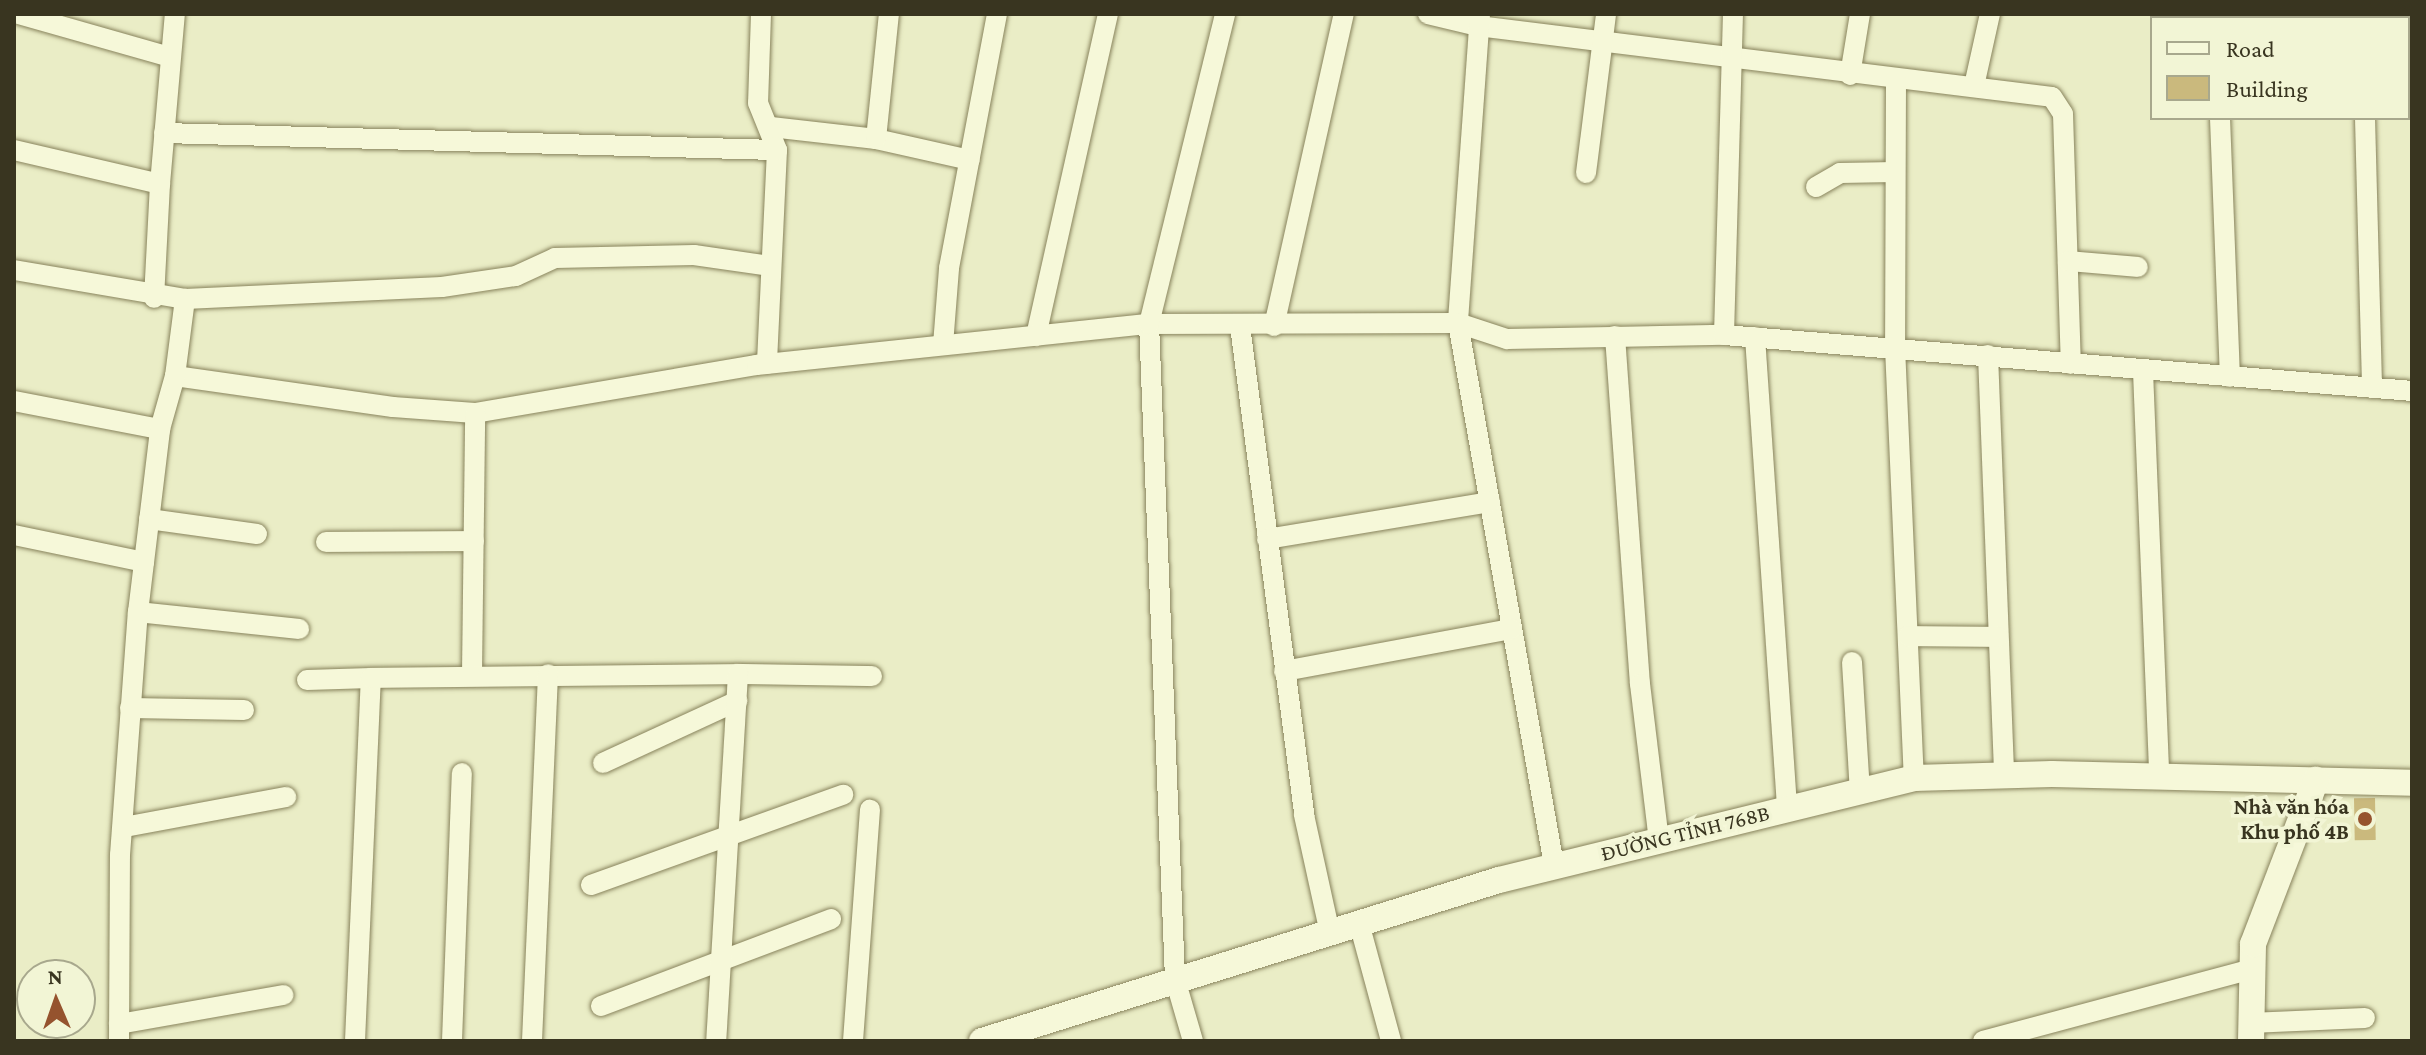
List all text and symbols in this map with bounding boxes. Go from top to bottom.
legend [2150,16,2410,120]
text: Road [2226,35,2275,62]
text: Building [2226,75,2308,102]
place label: Nhà văn hóa Khu phố 4B [2234,793,2349,844]
street label: ĐƯỜNG TỈNH 768B [1598,799,1772,867]
marker: Nhà văn hóa Khu phố 4B [2356,810,2374,828]
north arrow [16,959,96,1039]
text: N [47,964,63,989]

